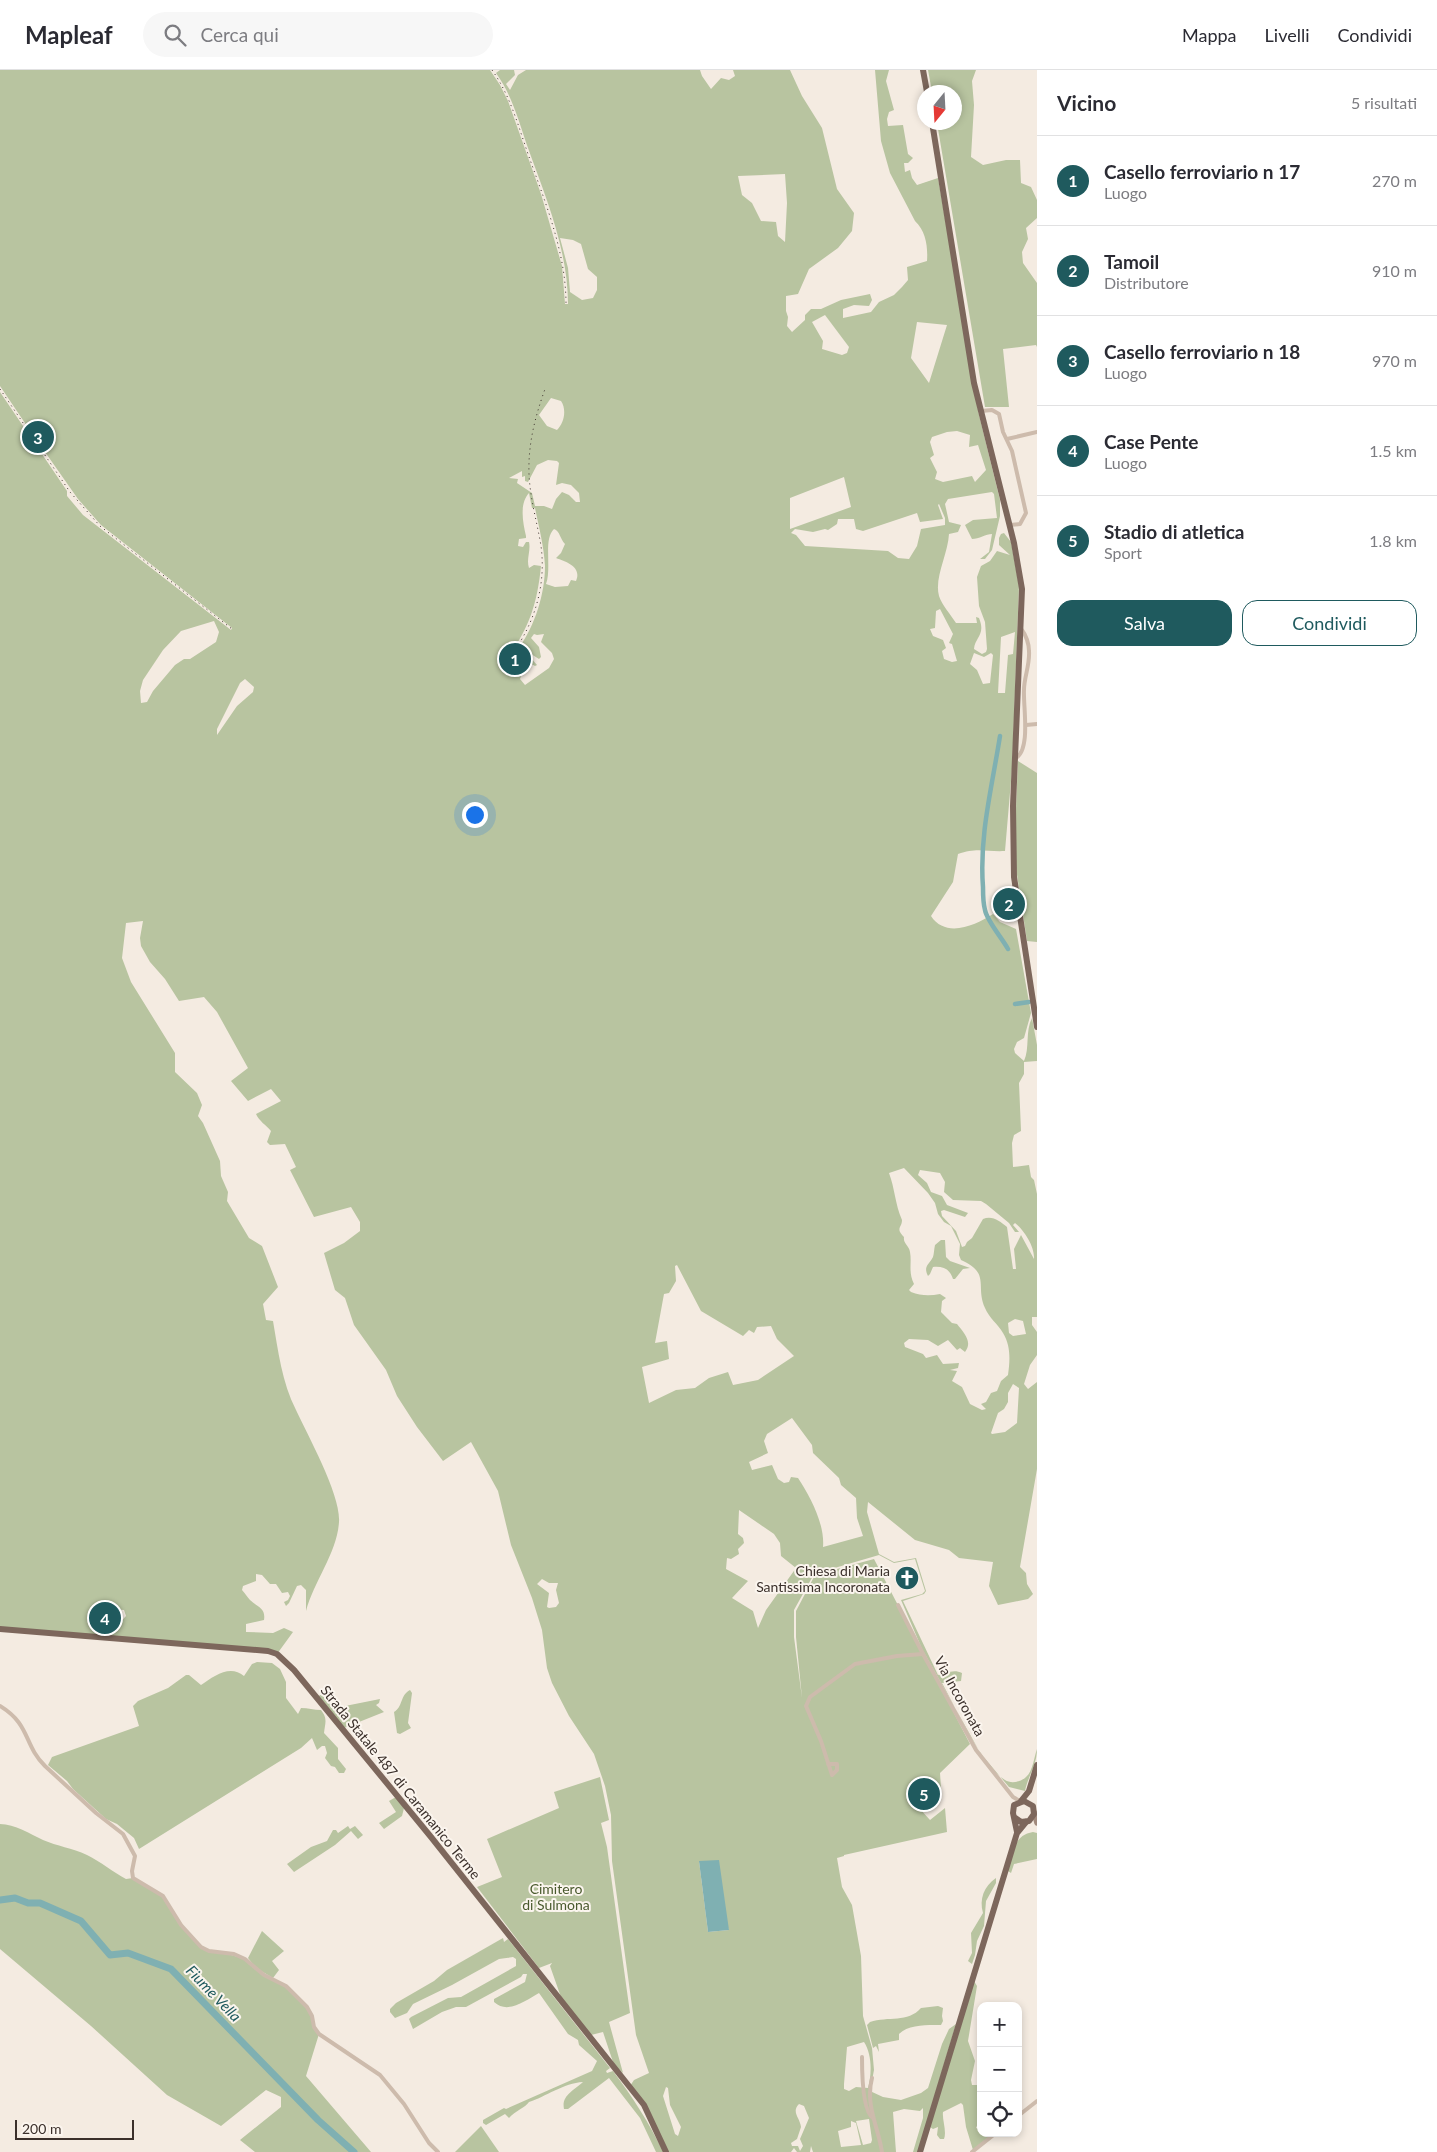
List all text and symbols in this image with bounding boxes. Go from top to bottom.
search box [143,12,493,57]
text: Mapleaf [25,20,113,49]
icon: search [161,21,189,49]
text: Cerca qui [201,23,279,46]
text: Mappa [1182,24,1237,46]
text: Livelli [1265,24,1309,46]
text: Condividi [1337,24,1412,46]
north arrow [917,85,962,130]
text: Vicino [1057,90,1116,115]
text: 5 risultati [1351,93,1417,112]
text: Casello ferroviario n 17 [1104,160,1300,183]
text: 1 [1068,171,1078,190]
text: 270 m [1372,171,1417,190]
text: Luogo [1104,183,1147,202]
text: Tamoil [1104,250,1159,273]
text: 2 [1068,261,1078,280]
text: 910 m [1372,261,1417,280]
text: Distributore [1104,273,1189,292]
text: Casello ferroviario n 18 [1104,340,1300,363]
text: 3 [1068,351,1078,370]
text: 970 m [1372,351,1417,370]
text: Luogo [1104,363,1147,382]
pin: 3 [22,418,54,456]
text: Case Pente [1104,430,1199,453]
text: 4 [1068,441,1078,460]
text: 1.5 km [1369,441,1417,460]
text: Luogo [1104,453,1147,472]
text: Stadio di atletica [1104,520,1244,543]
text: 5 [1068,531,1078,550]
text: 1.8 km [1369,531,1417,550]
text: Sport [1104,543,1142,562]
button: Salva [1057,600,1232,646]
button: Condividi [1242,600,1417,646]
pin: 1 [499,640,531,678]
your location [462,802,488,828]
pin: 2 [993,885,1025,923]
place label: Chiesa di Maria Santissima Incoronata [756,1562,890,1595]
church icon: Chiesa di Maria Santissima Incoronata [894,1565,920,1591]
pin: 4 [89,1599,121,1637]
street label: Via Incoronata [931,1653,989,1739]
street label: Strada Statale 487 di Caramanico Terme [318,1682,484,1882]
pin: 5 [908,1775,940,1813]
park label: Cimitero di Sulmona [522,1880,590,1913]
water label: Fiume Vella [183,1961,245,2025]
map controls [977,2002,1022,2137]
button: + [977,2002,1022,2047]
button: − [977,2047,1022,2092]
button: locate [977,2092,1022,2137]
scale bar [15,2117,134,2140]
text: 200 m [22,2120,61,2137]

